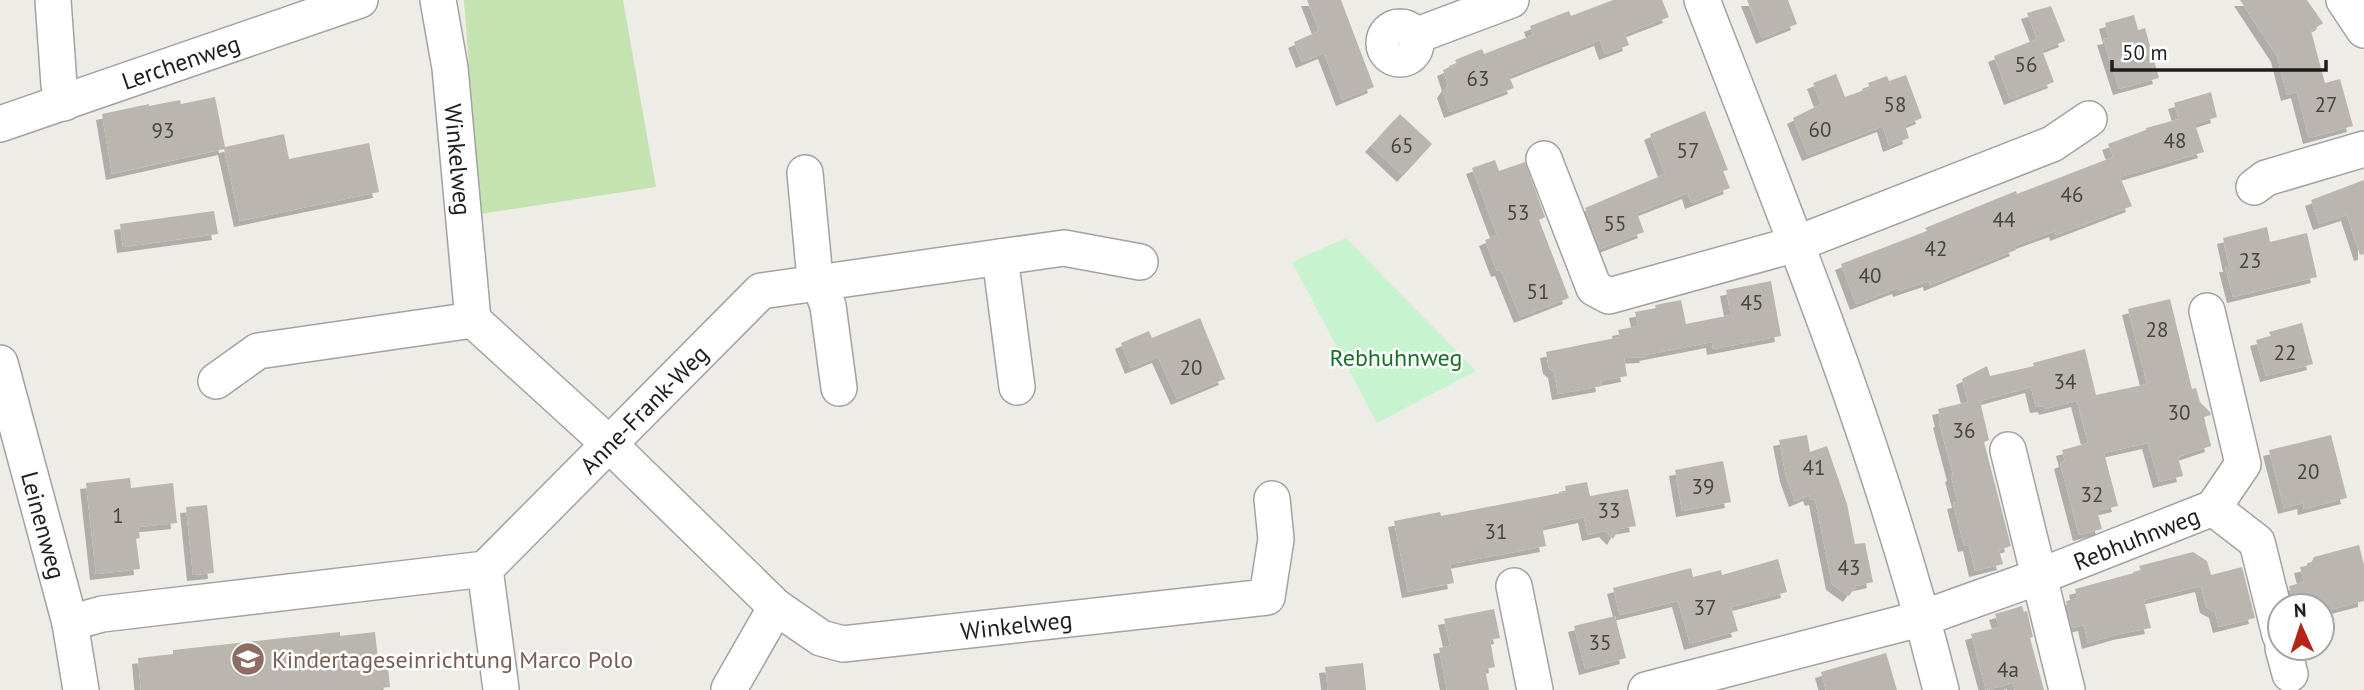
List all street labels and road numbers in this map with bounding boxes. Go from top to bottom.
street label: Lerchenweg [117,27,244,96]
street label: Winkelweg [438,102,479,217]
street label: Anne-Frank-Weg [573,338,714,480]
street label: Leinenweg [14,468,73,583]
street label: Rebhuhnweg [2069,499,2204,577]
street label: Winkelweg [959,603,1074,646]

